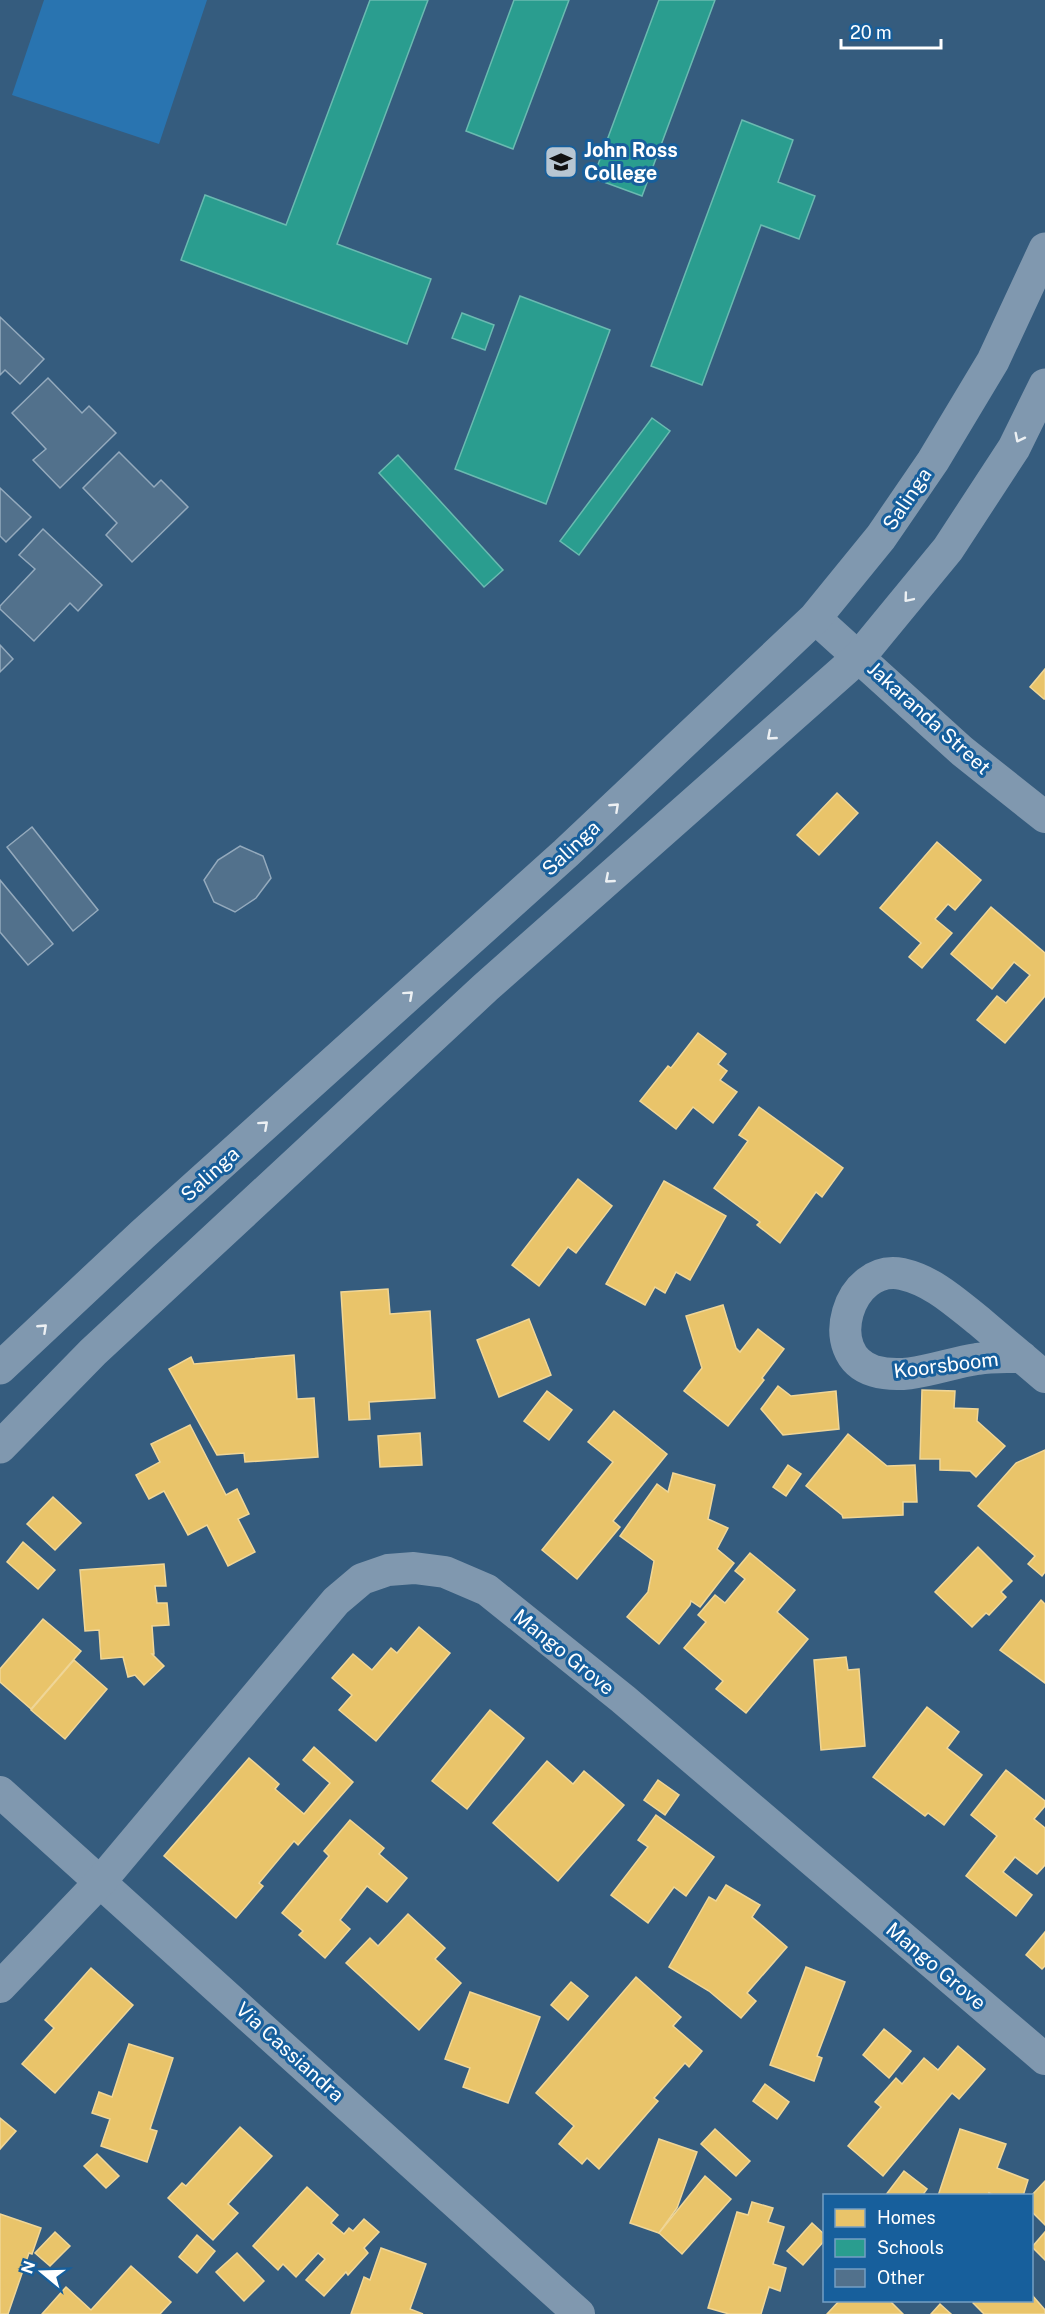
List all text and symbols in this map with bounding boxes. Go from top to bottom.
scale bar [841,12,942,50]
text: 20 m [850,22,892,43]
place label: John Ross College [584,138,678,185]
school or university icon: John Ross College [543,144,579,180]
one-way arrow [1015,431,1026,442]
street label: Salinga [877,463,937,535]
one-way arrow [904,591,915,602]
street label: Jakaranda Street [863,656,995,780]
one-way arrow [767,729,778,740]
one-way arrow [608,803,618,814]
street label: Salinga [537,815,605,881]
one-way arrow [605,871,616,882]
one-way arrow [402,991,412,1002]
one-way arrow [257,1121,267,1132]
street label: Salinga [176,1142,244,1206]
one-way arrow [36,1324,46,1335]
street label: Koorsboom [892,1347,1000,1383]
street label: Mango Grove [509,1604,619,1700]
street label: Mango Grove [881,1917,991,2015]
street label: Via Cassiandra [231,1997,349,2107]
legend [823,2194,1033,2302]
text: Homes [877,2207,936,2228]
text: Schools [877,2237,944,2258]
north arrow [12,2242,72,2302]
text: N [17,2258,39,2276]
text: Other [877,2267,925,2288]

